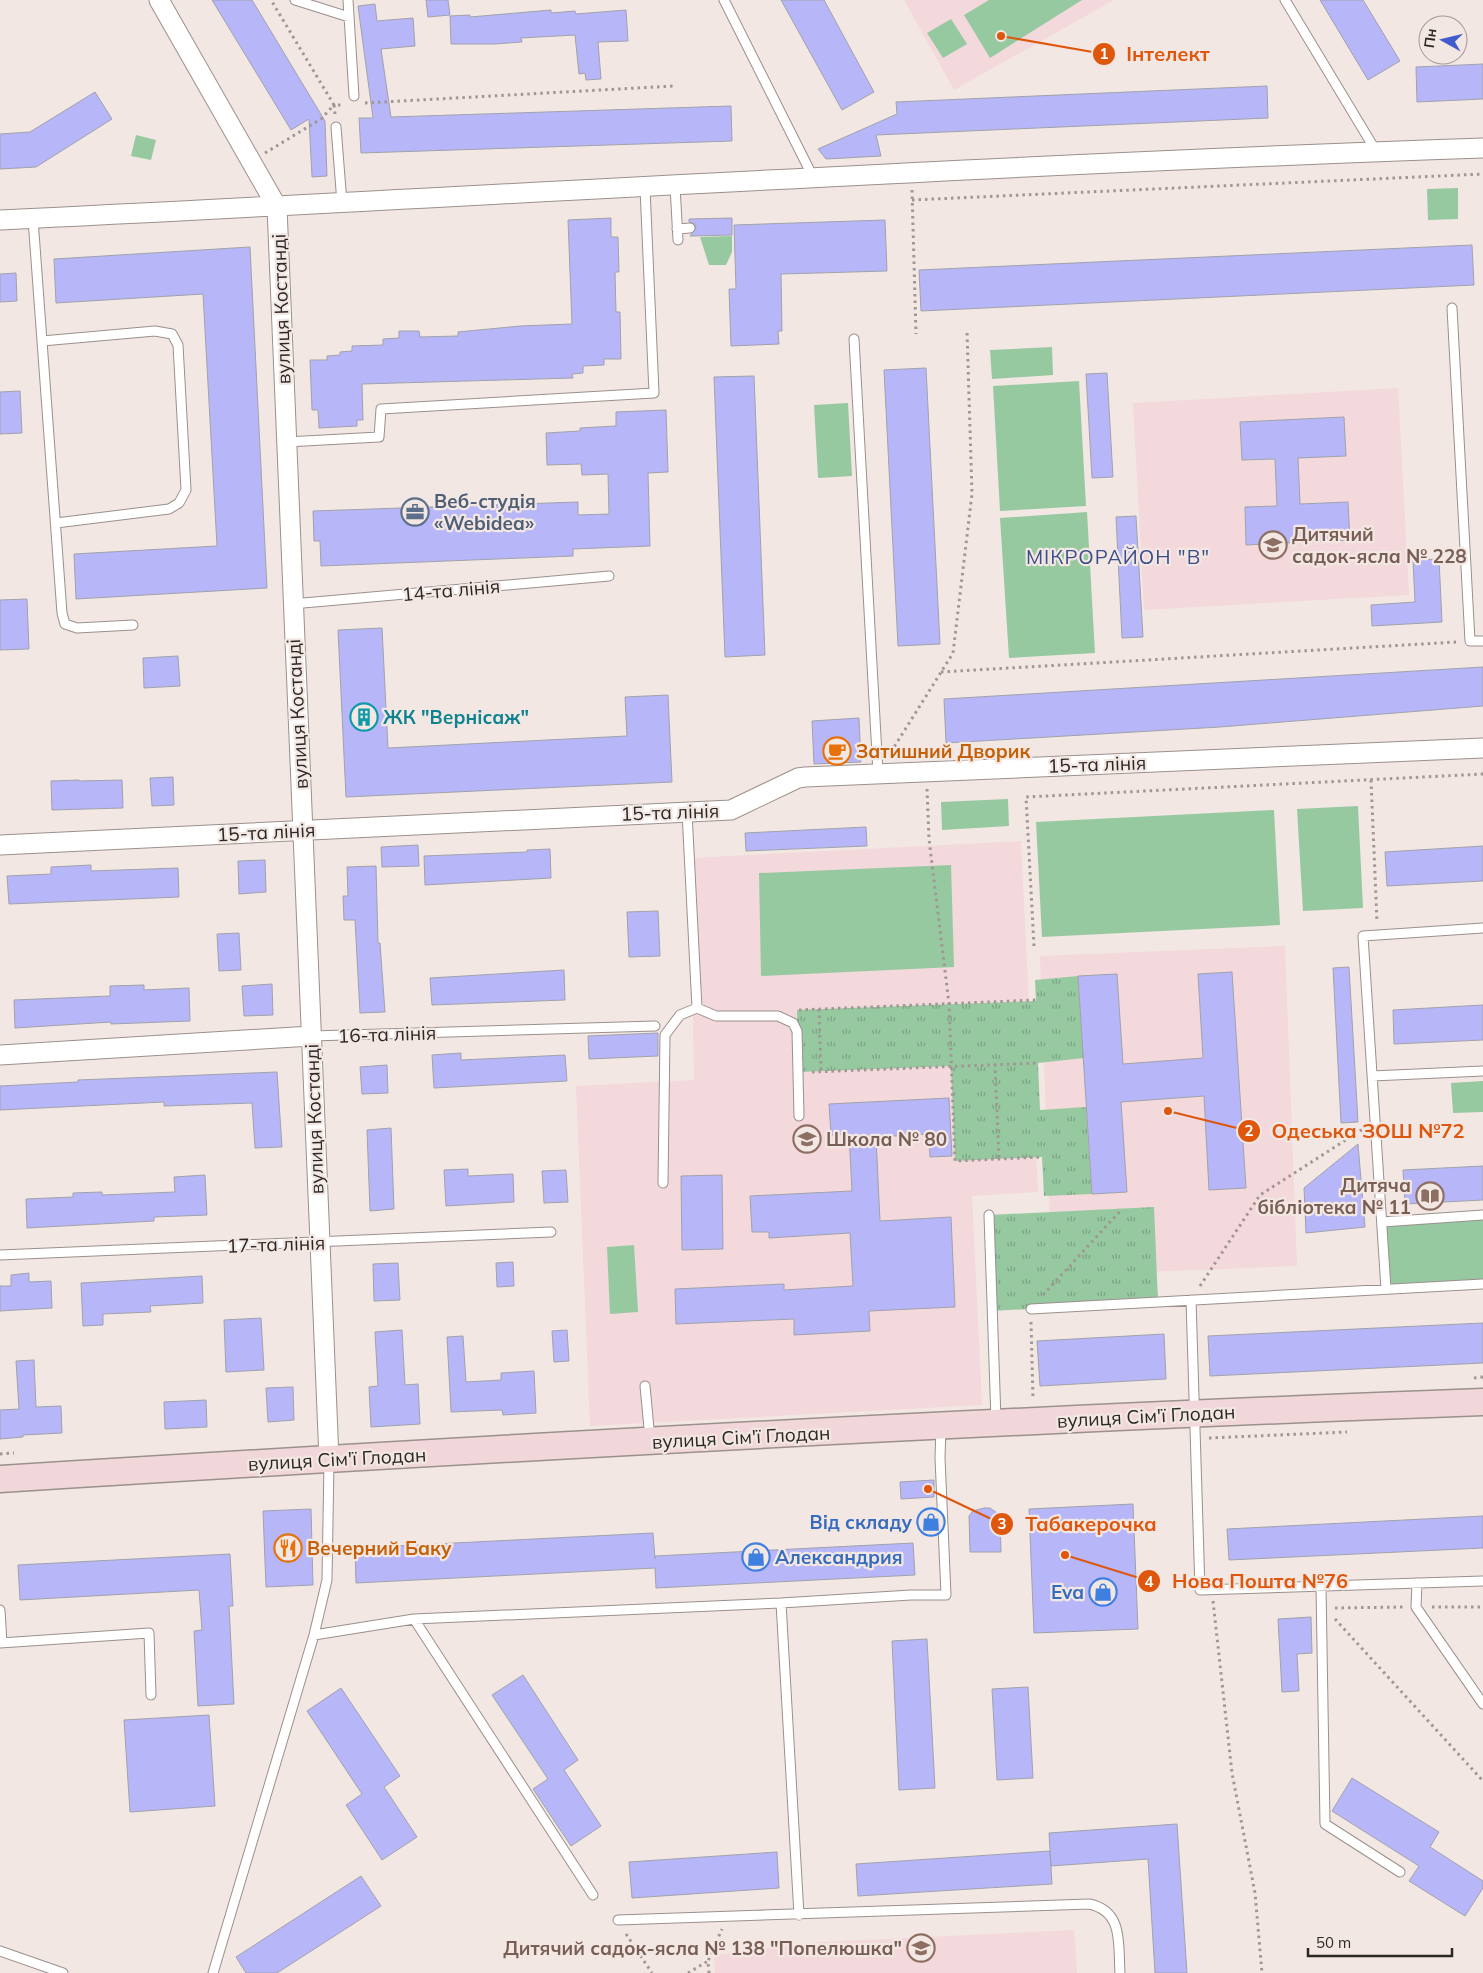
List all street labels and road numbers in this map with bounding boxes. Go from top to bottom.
street label: вулиця Костанді [266,233,296,385]
street label: 14-та лінія [401,574,501,606]
street label: вулиця Костанді [281,638,313,790]
street label: 15-та лінія [1047,750,1147,778]
street label: 15-та лінія [620,798,720,826]
street label: 15-та лінія [216,817,316,847]
street label: 16-та лінія [337,1020,437,1048]
street label: вулиця Костанді [299,1043,329,1195]
street label: 17-та лінія [226,1230,326,1258]
street label: вулиця Сім'ї Глодан [1056,1399,1236,1433]
street label: вулиця Сім'ї Глодан [651,1420,831,1454]
street label: вулиця Сім'ї Глодан [247,1442,427,1476]

